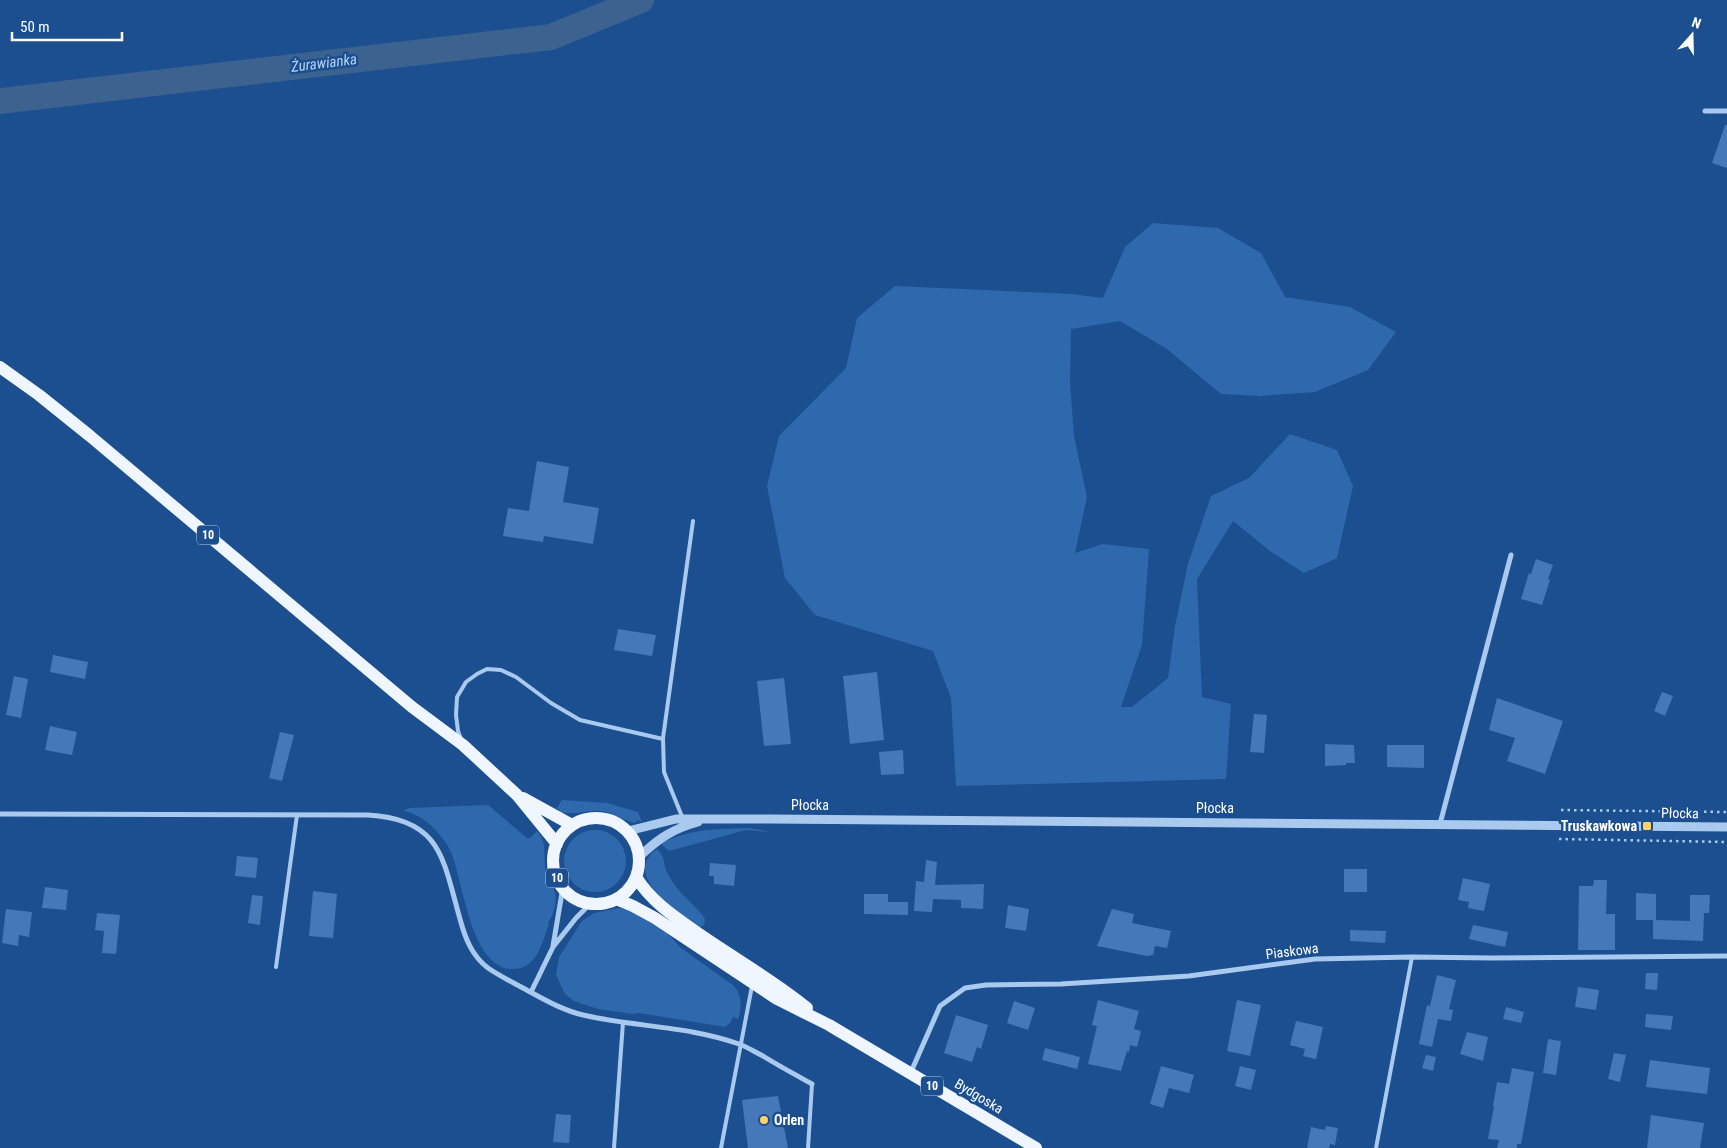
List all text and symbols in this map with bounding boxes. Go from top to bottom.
scale bar [12,10,122,42]
north arrow [1667,10,1717,60]
text: N [1690,14,1703,32]
text: 50 m [20,18,50,36]
water label: Żurawianka [289,50,358,76]
road number: 10 [197,526,219,544]
street label: Płocka [791,797,829,813]
street label: Płocka [1196,800,1234,816]
street label: Płocka [1661,805,1699,821]
place label: Truskawkowa [1561,818,1637,834]
marker: Truskawkowa [1641,820,1653,832]
road number: 10 [546,868,568,888]
street label: Piaskowa [1265,940,1319,962]
street label: Bydgoska [952,1075,1006,1117]
road number: 10 [921,1076,943,1096]
place label: Orlen [774,1112,804,1128]
marker: Orlen [758,1114,770,1126]

